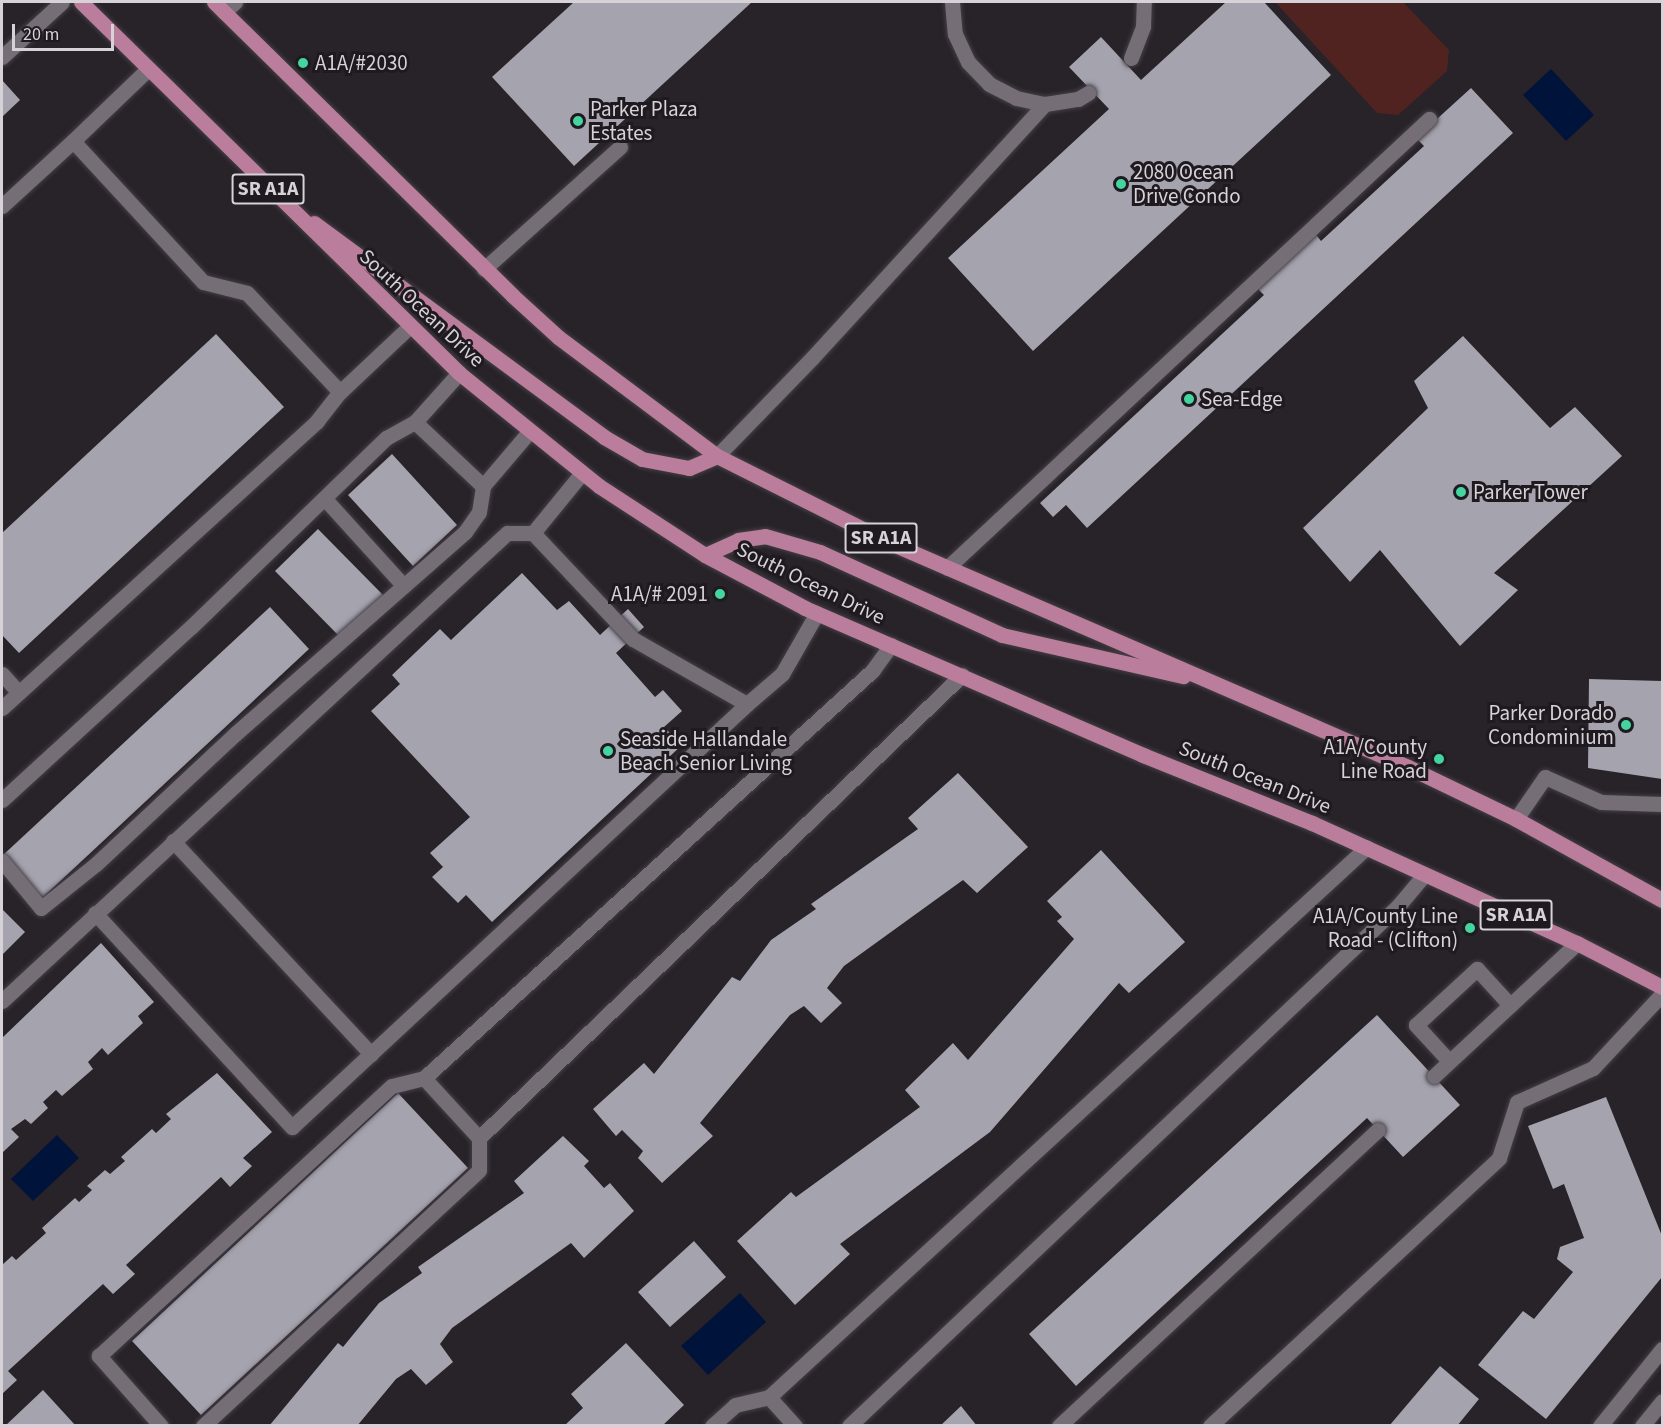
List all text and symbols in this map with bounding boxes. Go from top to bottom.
scale bar [15,12,117,50]
text: 20 m [23,22,59,47]
place label: A1A/#2030 [315,50,408,76]
marker: A1A/#2030 [296,56,310,70]
place label: Parker Plaza Estates [590,96,698,146]
marker: Parker Plaza Estates [571,114,585,128]
place label: 2080 Ocean Drive Condo [1133,159,1241,209]
road number: SR A1A [230,172,306,206]
marker: 2080 Ocean Drive Condo [1114,177,1128,191]
street label: South Ocean Drive [354,244,490,372]
place label: Sea-Edge [1201,386,1283,412]
marker: Sea-Edge [1182,392,1196,406]
place label: Parker Tower [1473,479,1588,505]
marker: Parker Tower [1454,485,1468,499]
road number: SR A1A [844,521,918,555]
street label: South Ocean Drive [733,536,889,630]
place label: A1A/# 2091 [611,581,708,607]
marker: A1A/# 2091 [713,587,727,601]
place label: Parker Dorado Condominium [1488,700,1614,750]
marker: Parker Dorado Condominium [1619,718,1633,732]
place label: Seaside Hallandale Beach Senior Living [620,726,792,776]
place label: A1A/County Line Road [1323,734,1427,784]
street label: South Ocean Drive [1175,735,1335,819]
marker: Seaside Hallandale Beach Senior Living [601,744,615,758]
marker: A1A/County Line Road [1432,752,1446,766]
road number: SR A1A [1478,898,1553,932]
place label: A1A/County Line Road - (Clifton) [1313,903,1458,953]
marker: A1A/County Line Road - (Clifton) [1463,921,1477,935]

